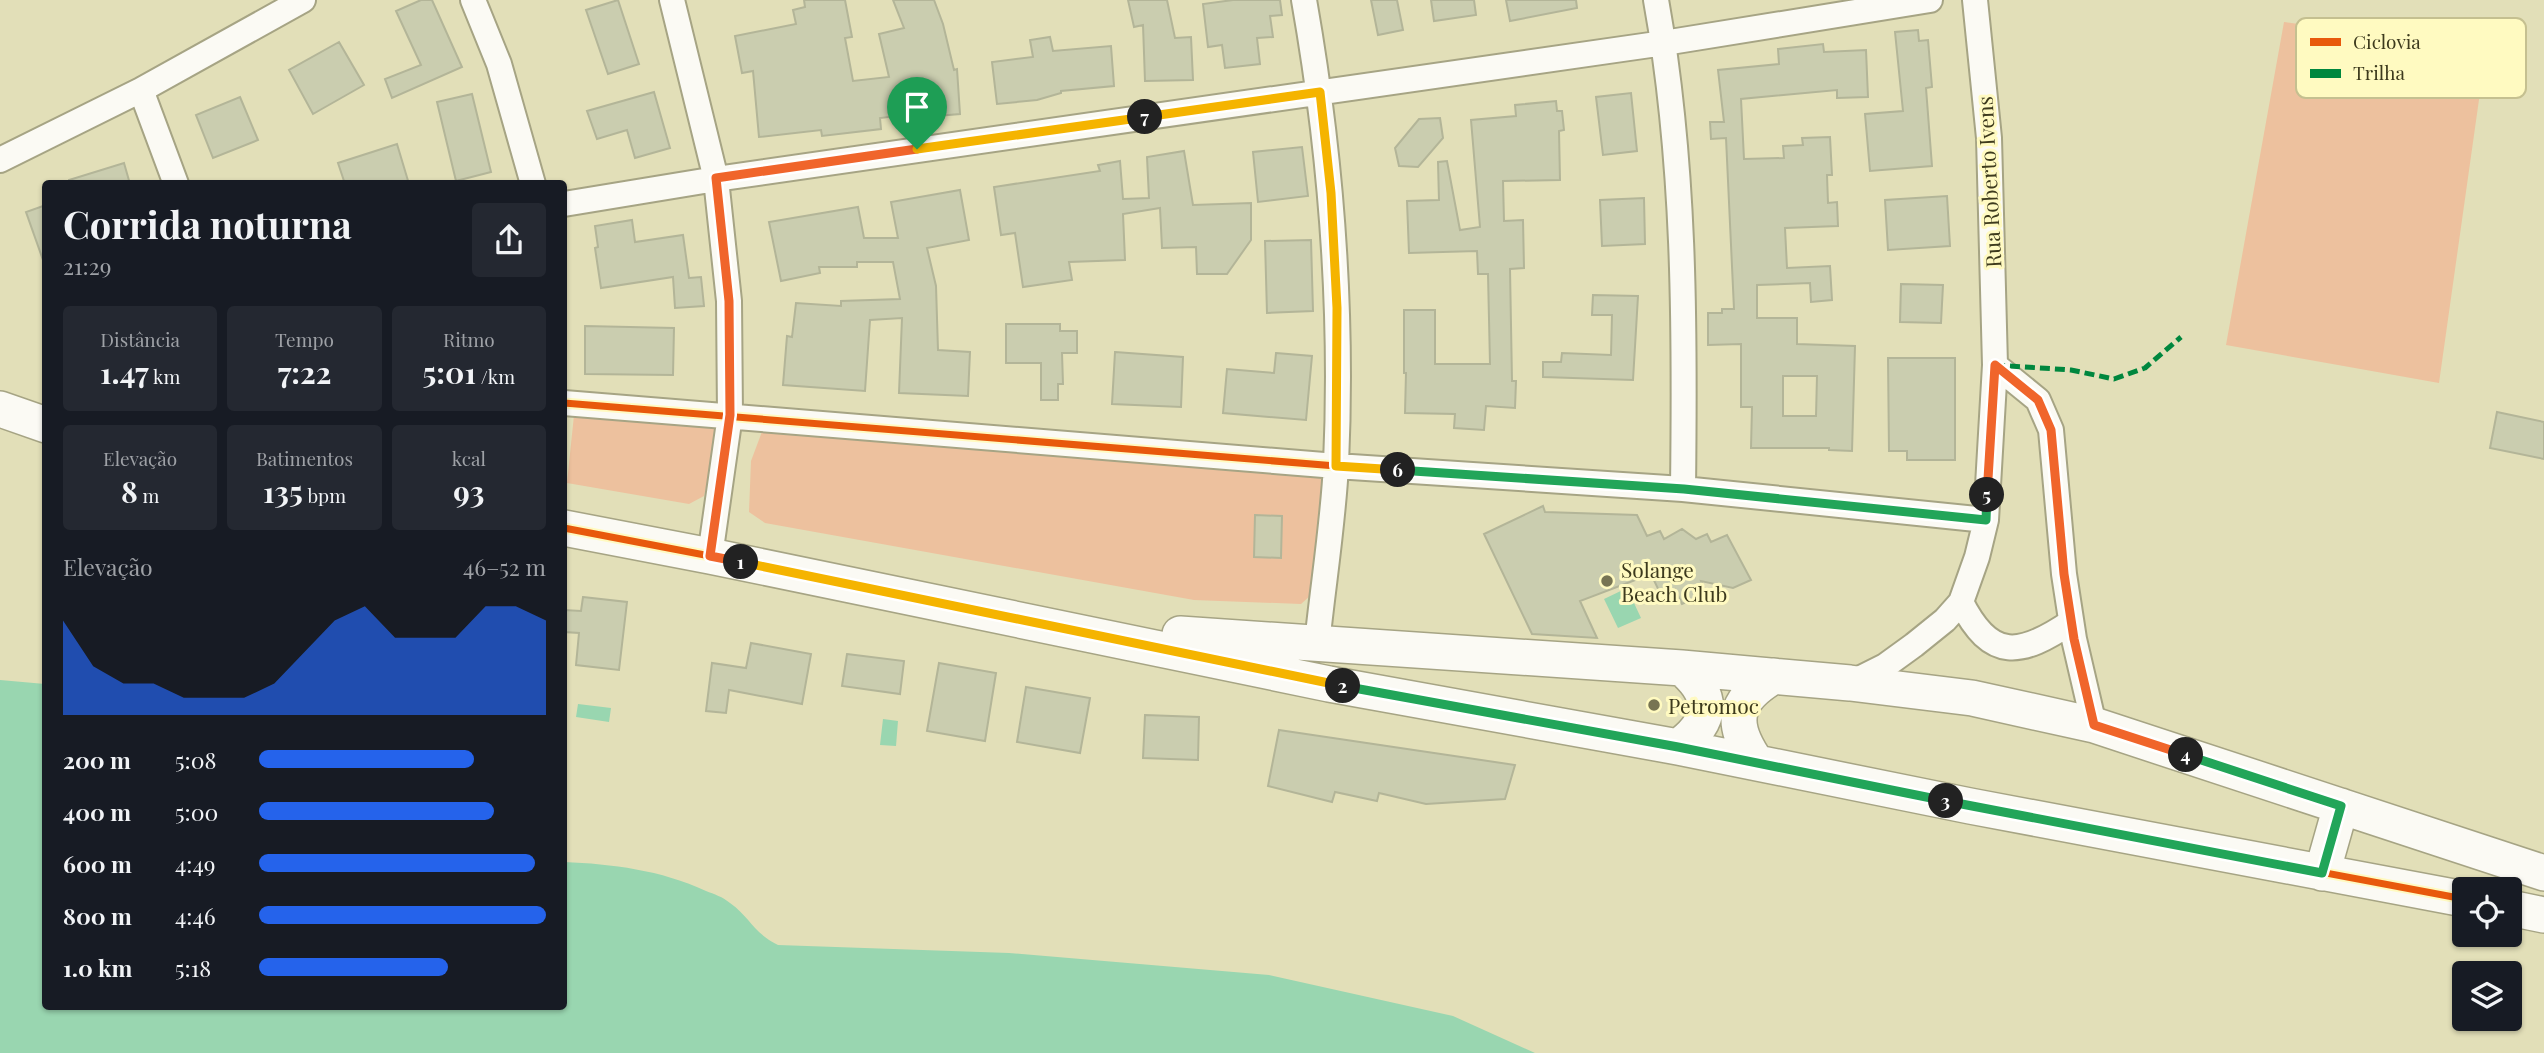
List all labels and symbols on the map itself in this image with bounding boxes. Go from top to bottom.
legend [2296,18,2526,98]
text: Ciclovia [2353,28,2421,54]
text: Trilha [2353,59,2405,85]
pin [887,77,947,149]
street label: Rua Roberto Ivens [1970,95,2006,269]
pin: 7 [1128,100,1162,134]
pin: 6 [1380,452,1416,488]
pin: 5 [1969,477,2004,512]
pin: 1 [724,544,758,580]
place label: Solange Beach Club [1621,555,1727,607]
marker: Solange Beach Club [1599,573,1615,589]
pin: 2 [1326,668,1360,704]
place label: Petromoc [1668,691,1759,719]
marker: Petromoc [1646,697,1662,713]
pin: 4 [2168,738,2204,772]
pin: 3 [1928,784,1964,818]

